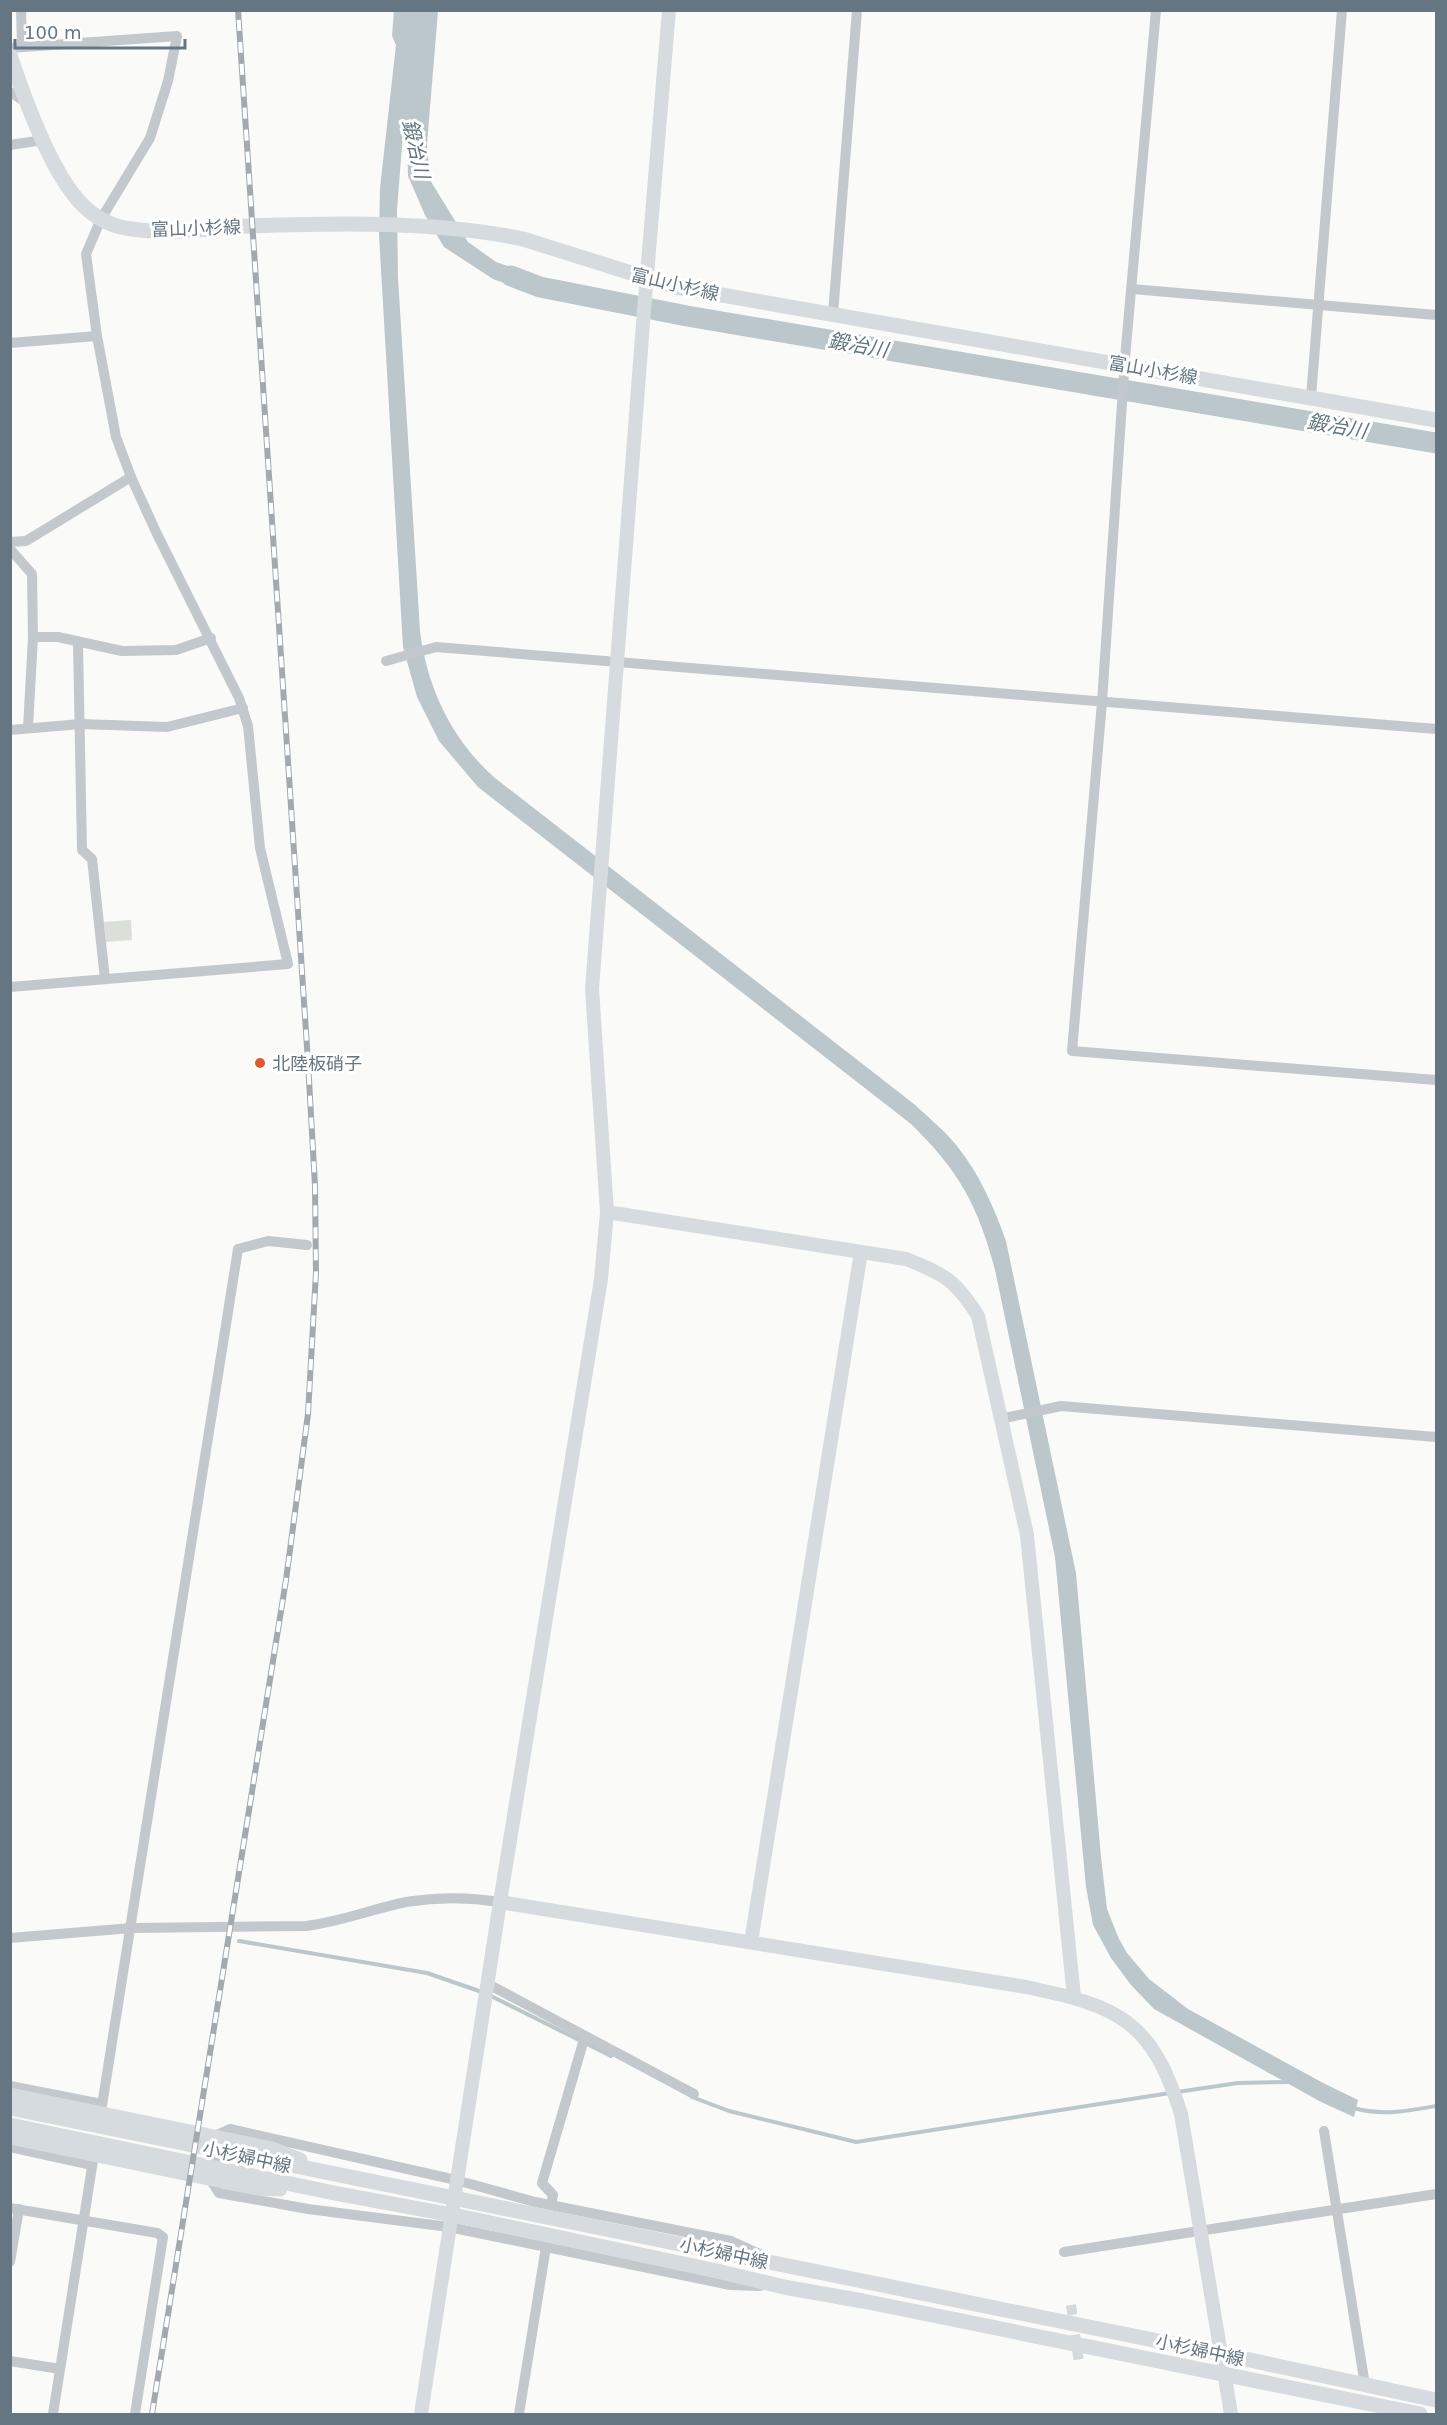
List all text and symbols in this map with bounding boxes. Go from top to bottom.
scale bar [15,12,184,50]
text: 100 m [24,22,82,43]
water label: 鍛冶川 [398,117,435,183]
street label: 富山小杉線 [151,216,241,240]
street label: 富山小杉線 [629,264,721,304]
water label: 鍛冶川 [826,328,892,362]
street label: 富山小杉線 [1107,352,1199,388]
water label: 鍛冶川 [1305,409,1371,443]
place label: 北陸板硝子 [272,1053,362,1074]
marker: 北陸板硝子 [253,1056,267,1070]
street label: 小杉婦中線 [201,2137,293,2177]
street label: 小杉婦中線 [678,2233,770,2273]
street label: 小杉婦中線 [1154,2330,1246,2370]

